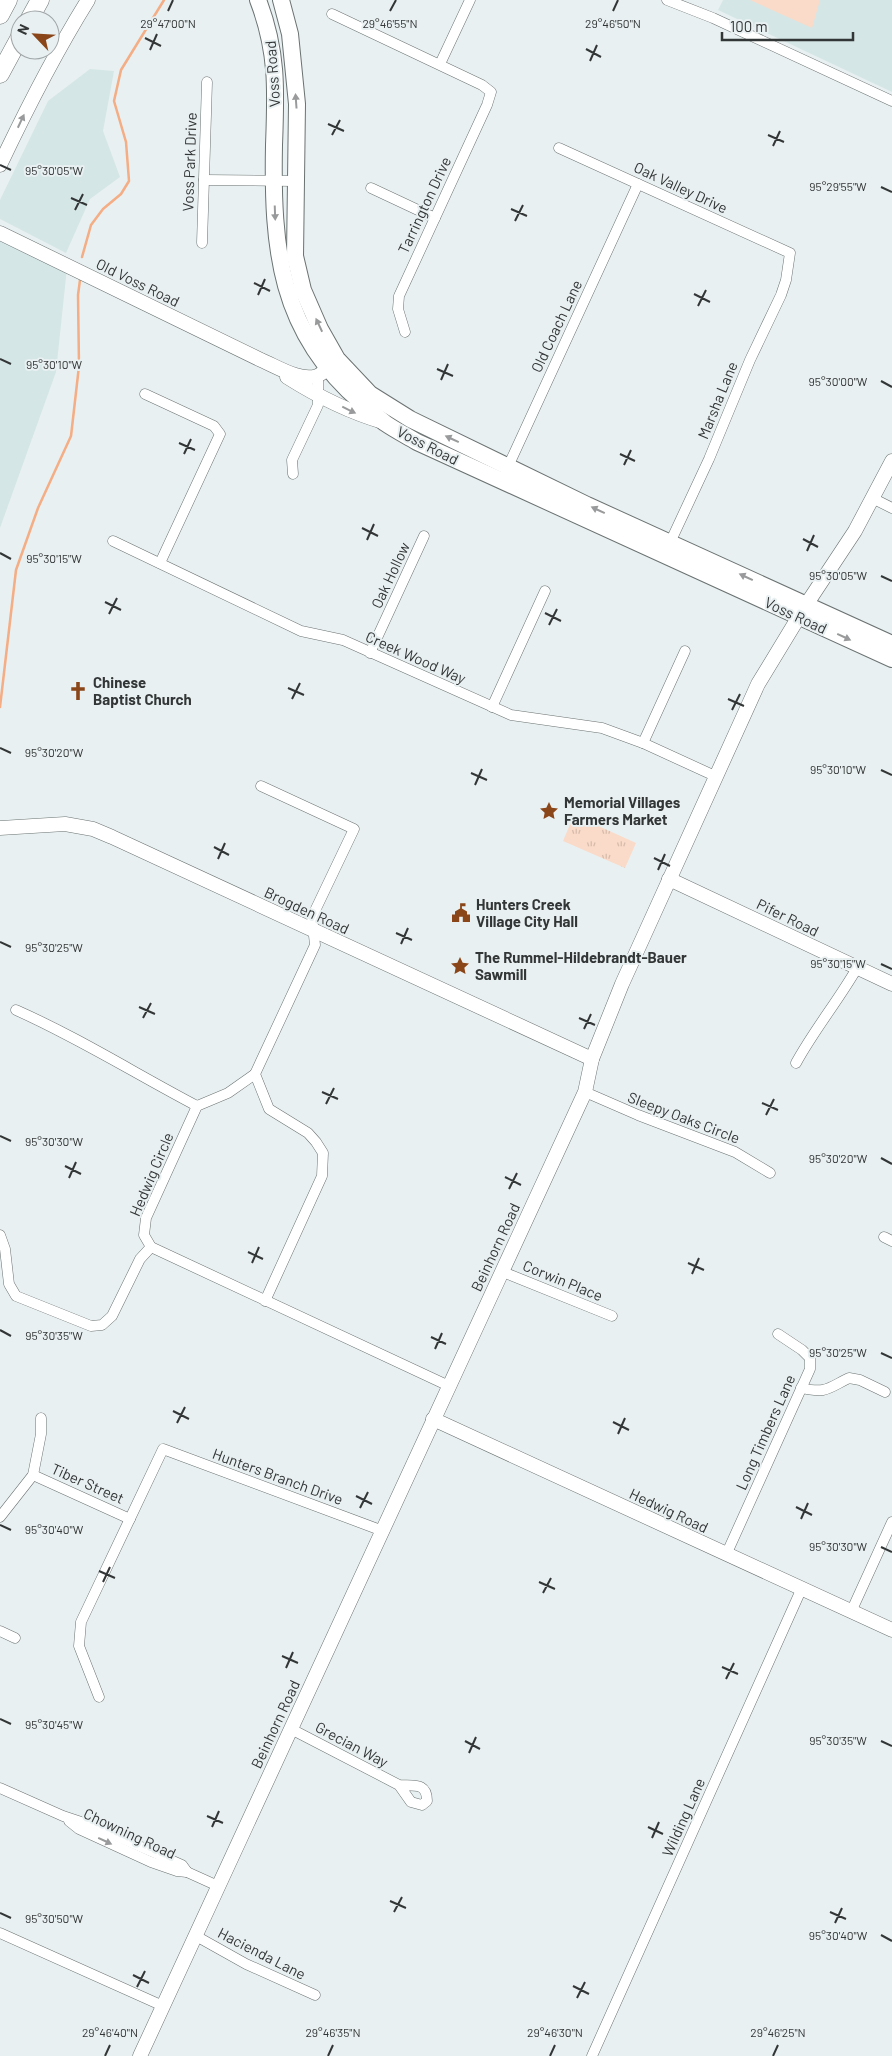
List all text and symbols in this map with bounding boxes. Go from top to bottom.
north arrow [10,10,60,60]
scale bar [722,10,853,42]
text: 29°47'00"N [140,16,196,30]
text: 29°46'55"N [362,16,418,30]
text: 29°46'50"N [585,16,641,30]
text: 100 m [730,17,768,35]
text: N [13,21,32,37]
street label: Voss Road [261,40,283,108]
one-way arrow [292,93,300,109]
street label: Voss Park Drive [178,112,200,212]
one-way arrow [17,114,25,128]
street label: Tarrington Drive [394,154,454,256]
street label: Oak Valley Drive [631,157,731,217]
text: 95°30'05"W [25,163,84,177]
text: 95°29'55"W [809,179,867,193]
one-way arrow [272,205,280,221]
street label: Old Voss Road [93,254,183,310]
street label: Old Coach Lane [527,277,585,375]
one-way arrow [315,318,323,333]
text: 95°30'10"W [26,357,83,371]
street label: Marsha Lane [693,359,741,441]
text: 95°30'00"W [809,374,868,388]
one-way arrow [342,407,356,415]
street label: Voss Road [394,422,462,468]
one-way arrow [445,435,459,443]
one-way arrow [591,505,605,513]
street label: Oak Hollow [367,539,413,611]
text: 95°30'15"W [26,551,82,565]
text: 95°30'05"W [809,568,868,582]
one-way arrow [739,573,753,581]
street label: Voss Road [762,593,830,637]
street label: Creek Wood Way [363,627,469,687]
one-way arrow [837,633,851,641]
place label: Chinese Baptist Church [93,673,192,708]
church icon: Chinese Baptist Church [67,680,89,702]
text: 95°30'20"W [25,745,84,759]
text: 95°30'10"W [810,762,867,776]
place label: Memorial Villages Farmers Market [564,793,681,828]
place icon: Memorial Villages Farmers Market [538,800,560,822]
street label: Brogden Road [262,883,352,937]
street label: Pifer Road [754,894,822,940]
place label: Hunters Creek Village City Hall [476,895,578,930]
public building icon: Hunters Creek Village City Hall [450,902,472,924]
text: 95°30'25"W [25,940,83,954]
place label: The Rummel-Hildebrandt-Bauer Sawmill [475,948,687,983]
place icon: The Rummel-Hildebrandt-Bauer Sawmill [449,955,471,977]
text: 95°30'15"W [810,956,866,970]
street label: Sleepy Oaks Circle [626,1087,742,1147]
street label: Hedwig Circle [125,1129,177,1219]
text: 95°30'30"W [25,1134,84,1148]
text: 95°30'20"W [809,1151,868,1165]
street label: Beinhorn Road [467,1200,523,1294]
street label: Corwin Place [520,1256,606,1304]
text: 95°30'35"W [25,1328,83,1342]
text: 95°30'25"W [809,1345,867,1359]
street label: Long Timbers Lane [732,1372,798,1492]
street label: Hunters Branch Drive [210,1444,346,1508]
street label: Tiber Street [49,1459,127,1507]
street label: Hedwig Road [627,1484,711,1536]
text: 95°30'40"W [25,1522,84,1536]
text: 95°30'30"W [809,1539,868,1553]
street label: Beinhorn Road [247,1677,303,1771]
text: 95°30'45"W [25,1717,83,1731]
street label: Grecian Way [313,1717,392,1771]
text: 95°30'35"W [809,1733,867,1747]
street label: Wilding Lane [658,1775,708,1859]
street label: Chowning Road [81,1804,179,1862]
one-way arrow [97,1836,112,1845]
text: 95°30'50"W [25,1911,84,1925]
street label: Hacienda Lane [215,1923,309,1983]
text: 95°30'40"W [809,1928,868,1942]
text: 29°46'40"N [82,2025,138,2039]
text: 29°46'35"N [305,2025,361,2039]
text: 29°46'30"N [527,2025,583,2039]
text: 29°46'25"N [750,2025,806,2039]

